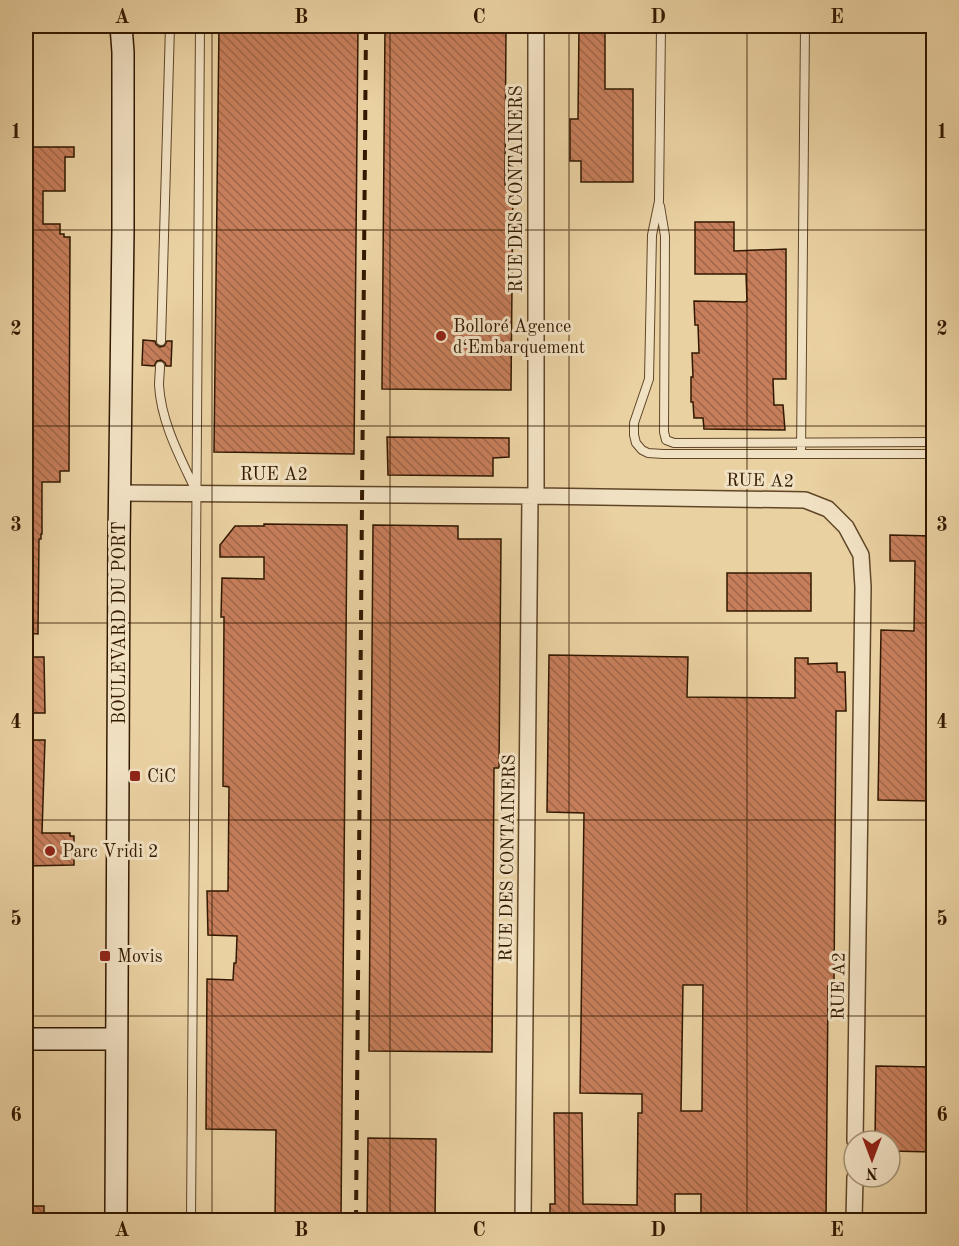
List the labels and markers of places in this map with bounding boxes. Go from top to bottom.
place label: Bolloré Agence d‘Embarquement [453,318,585,357]
marker: Bolloré Agence d‘Embarquement [434,329,448,343]
place label: CiC [147,768,176,786]
marker: CiC [128,769,142,783]
place label: Parc Vridi 2 [62,843,158,861]
marker: Parc Vridi 2 [43,844,57,858]
place label: Movis [117,948,163,966]
marker: Movis [98,949,112,963]

